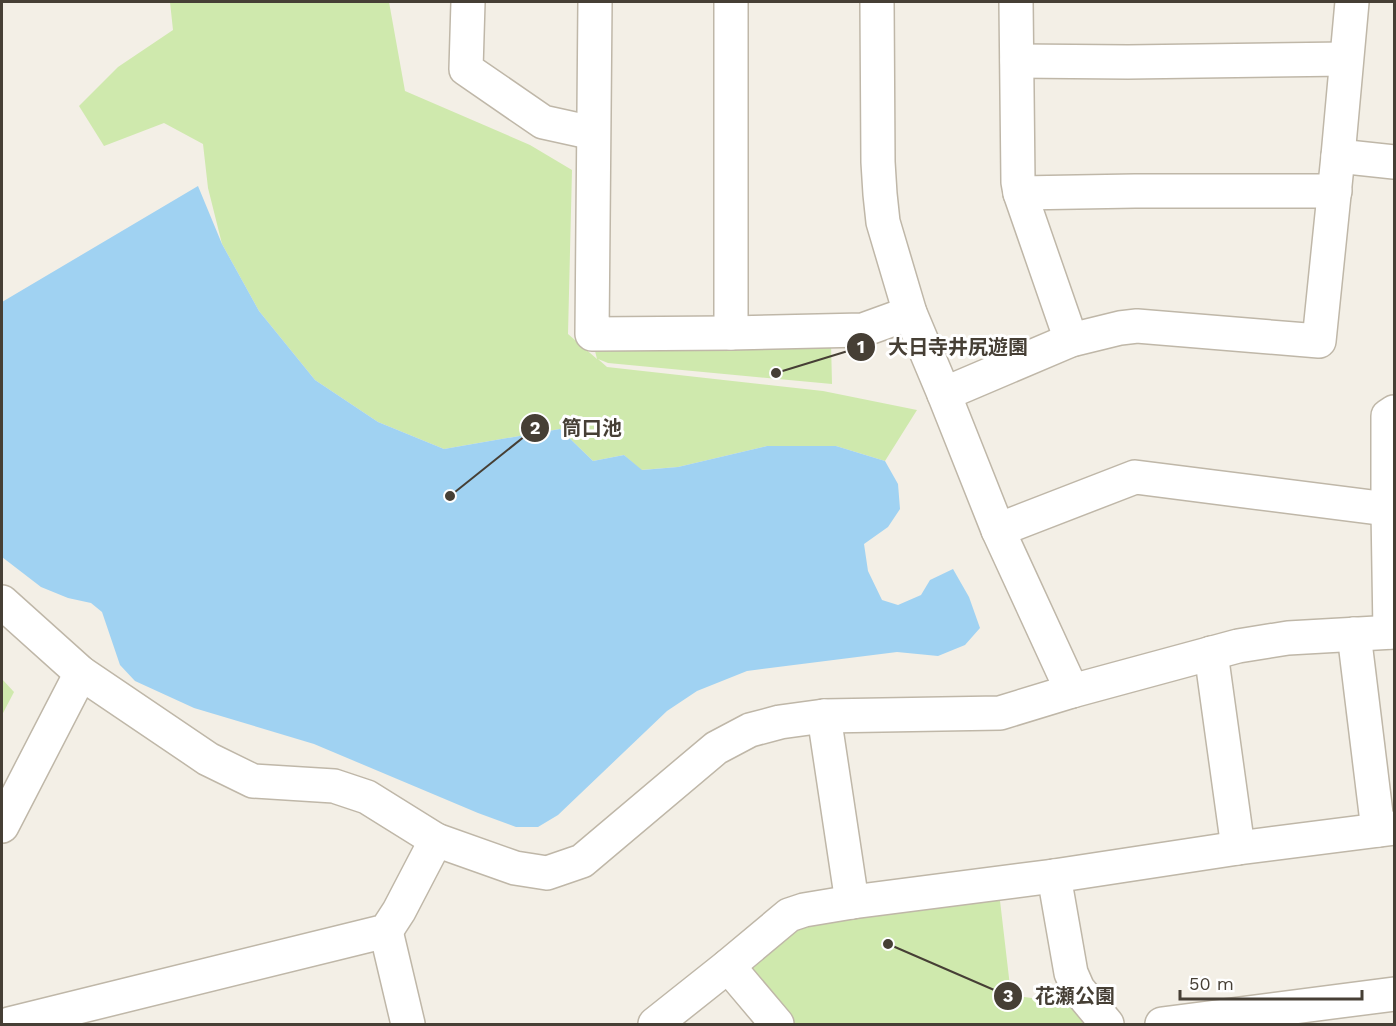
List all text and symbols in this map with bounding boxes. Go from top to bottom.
callout: 大日寺井尻遊園 [846,328,1040,366]
text: 大日寺井尻遊園 [888,335,1028,359]
text: 1 [857,336,865,357]
callout: 筒口池 [520,409,634,447]
text: 筒口池 [562,416,622,440]
text: 2 [530,417,540,438]
scale bar [1180,963,1362,1001]
text: 50 m [1189,973,1234,994]
callout: 花瀬公園 [993,977,1127,1015]
text: 花瀬公園 [1035,984,1115,1008]
text: 3 [1003,985,1013,1006]

